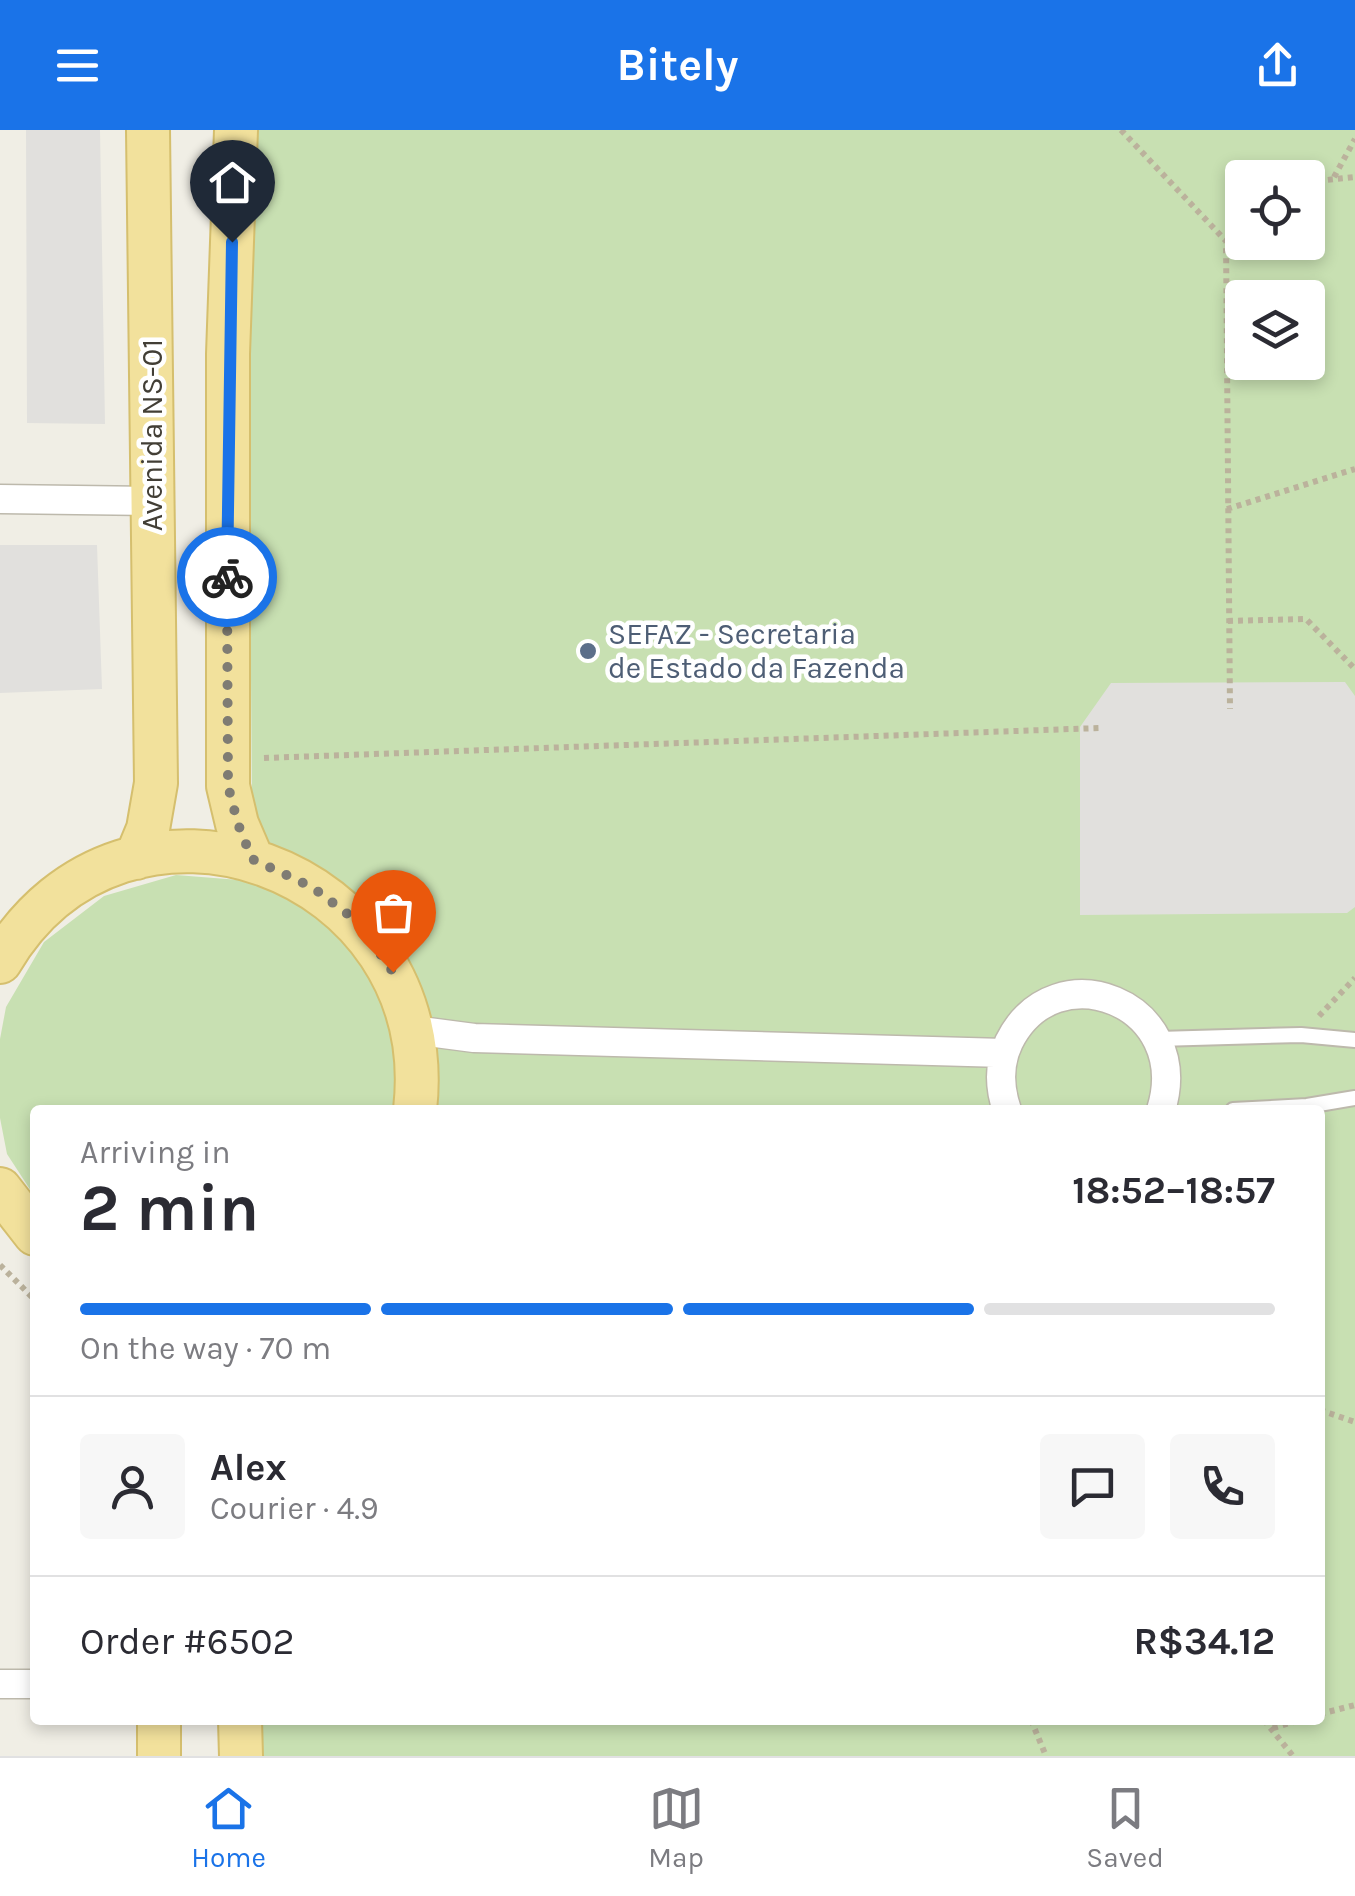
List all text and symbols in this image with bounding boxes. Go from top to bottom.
icon: menu [50,38,105,93]
icon: share [1250,38,1305,93]
text: Bitely [617,39,738,91]
pin [190,140,275,243]
icon: home [205,155,260,210]
map controls [1225,160,1325,380]
button: locate [1225,160,1325,260]
button: layers [1225,280,1325,380]
street label: Avenida NS-01 [134,339,170,531]
courier [177,527,277,627]
icon: bike [200,550,255,605]
place label: SEFAZ - Secretaria de Estado da Fazenda [608,616,905,686]
marker: SEFAZ - Secretaria de Estado da Fazenda [577,640,599,662]
pin [351,870,436,973]
icon: bag [366,885,421,940]
text: Arriving in [80,1134,231,1171]
text: 18:52–18:57 [1072,1168,1275,1213]
text: 2 min [80,1170,259,1246]
text: On the way · 70 m [80,1330,331,1367]
button: person [80,1434,185,1539]
button: chat [1040,1434,1145,1539]
button: phone [1170,1434,1275,1539]
text: Alex [210,1445,287,1490]
text: Courier · 4.9 [210,1490,379,1527]
text: Order #6502 [80,1619,295,1664]
text: R$34.12 [1133,1619,1275,1664]
tab: Home [191,1781,266,1874]
tab: Map [648,1781,704,1874]
tab: Saved [1086,1781,1164,1874]

